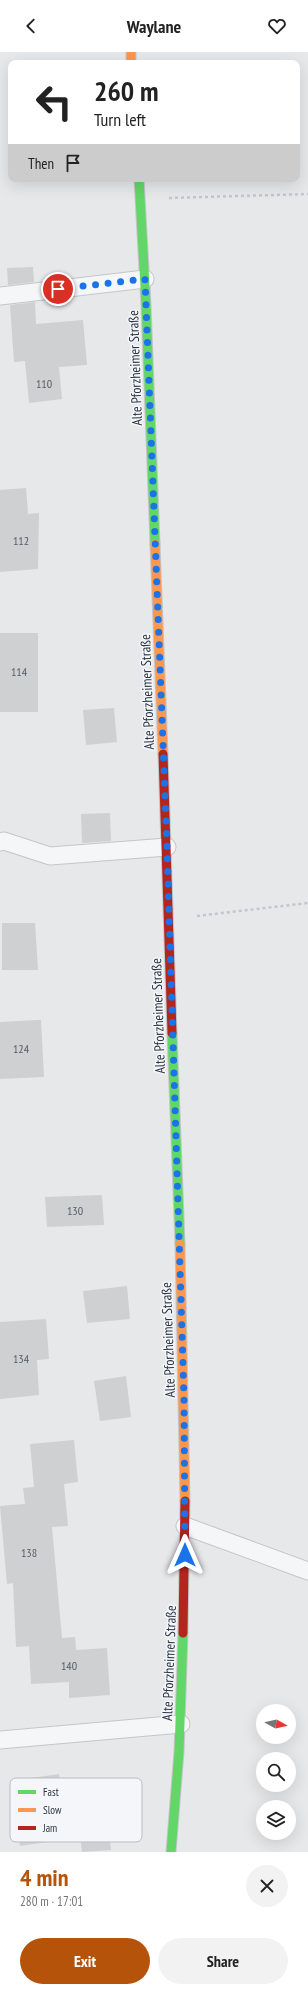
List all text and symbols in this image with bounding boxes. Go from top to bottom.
icon: back [20,15,42,37]
text: Waylane [127,15,181,38]
icon: heart [266,15,288,37]
text: 260 m [94,72,158,109]
icon: left [28,76,80,128]
text: Turn left [94,108,146,131]
icon: arrive [62,152,84,174]
text: Then [28,154,54,173]
pin [41,272,75,306]
icon: arrive [47,278,69,300]
street label: Alte Pforzheimer Straße [124,310,146,426]
house number: 110 [36,376,52,391]
house number: 112 [13,533,29,548]
street label: Alte Pforzheimer Straße [136,634,158,750]
house number: 114 [11,664,28,679]
street label: Alte Pforzheimer Straße [147,958,169,1074]
house number: 124 [13,1041,30,1056]
house number: 130 [67,1203,83,1218]
street label: Alte Pforzheimer Straße [157,1282,179,1398]
house number: 134 [13,1351,30,1366]
position arrow [164,1534,206,1576]
house number: 138 [21,1545,37,1560]
street label: Alte Pforzheimer Straße [158,1605,180,1721]
house number: 140 [61,1658,77,1673]
north arrow [256,1704,296,1744]
map controls [256,1704,296,1840]
button: search [256,1752,296,1792]
legend [10,1778,142,1842]
text: Fast [43,1785,59,1799]
button: layers [256,1800,296,1840]
text: Slow [43,1803,62,1817]
text: Jam [42,1821,57,1835]
text: 4 min [20,1862,68,1893]
button: close [246,1865,288,1907]
text: 280 m · 17:01 [20,1893,83,1910]
button: Exit [20,1938,150,1984]
button: Share [158,1938,288,1984]

